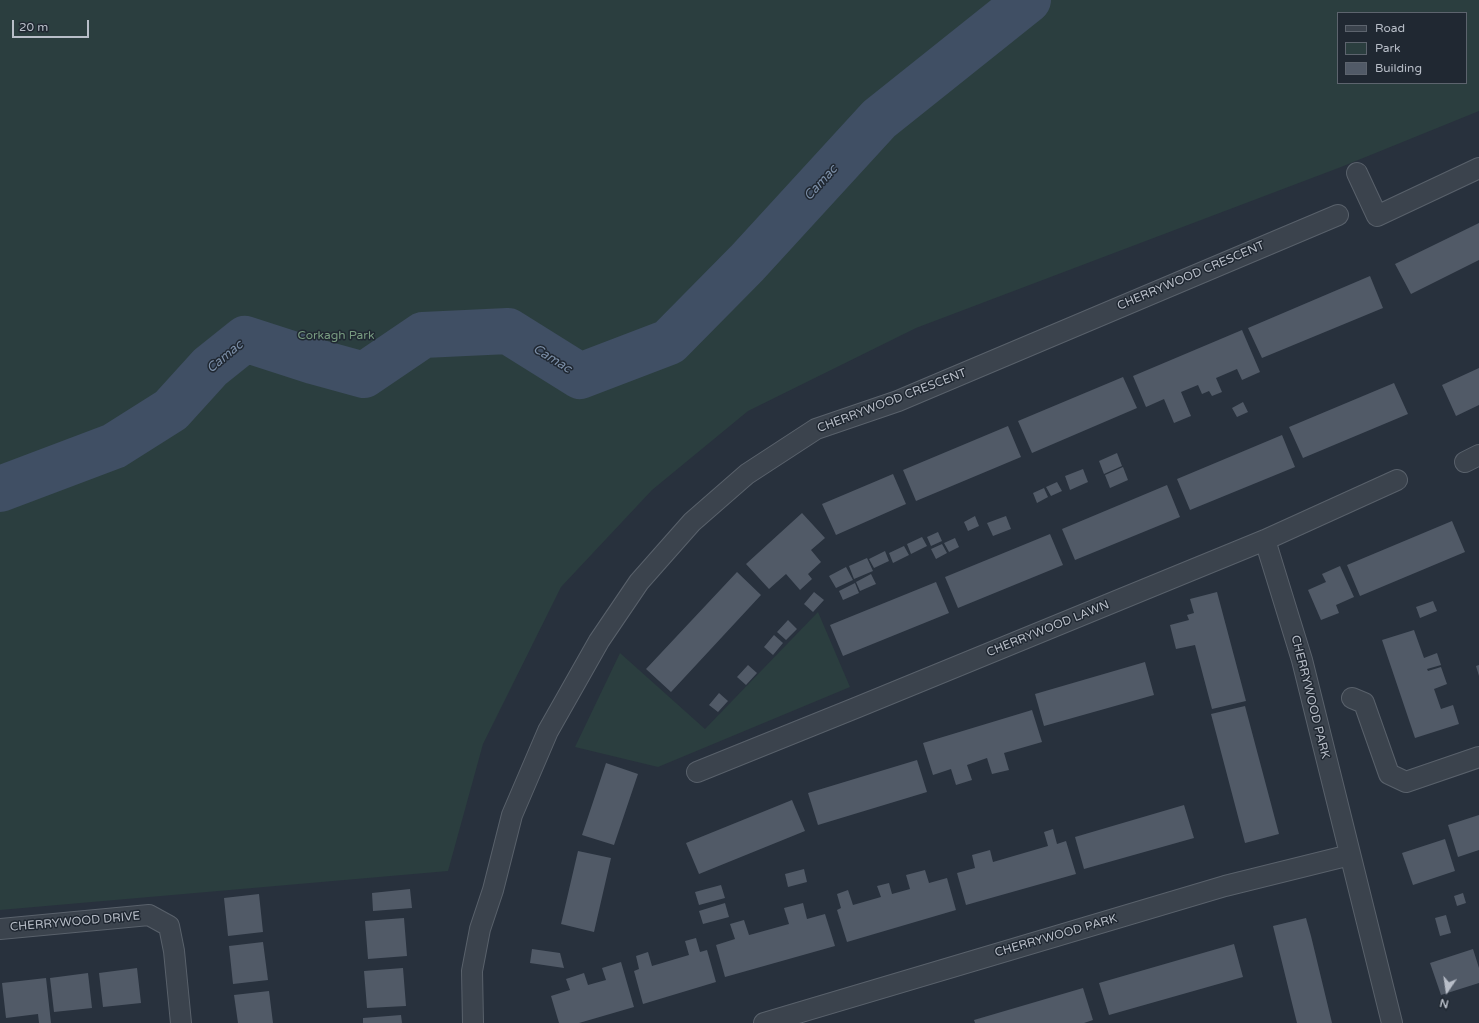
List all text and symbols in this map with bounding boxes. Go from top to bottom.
scale bar [14,12,91,38]
legend [1337,12,1467,84]
text: 20 m [19,20,48,34]
text: Road [1375,21,1405,35]
text: Park [1375,41,1401,55]
text: Building [1375,61,1422,75]
water label: Camac [801,162,841,204]
street label: CHERRYWOOD CRESCENT [1115,238,1267,314]
park label: Corkagh Park [298,329,374,343]
water label: Camac [204,337,246,377]
water label: Camac [530,341,574,377]
street label: CHERRYWOOD CRESCENT [815,366,969,436]
street label: CHERRYWOOD LAWN [985,598,1111,660]
street label: CHERRYWOOD PARK [1288,634,1332,760]
street label: CHERRYWOOD DRIVE [9,909,141,935]
street label: CHERRYWOOD PARK [993,912,1119,960]
north arrow [1427,971,1467,1011]
text: N [1438,996,1450,1011]

